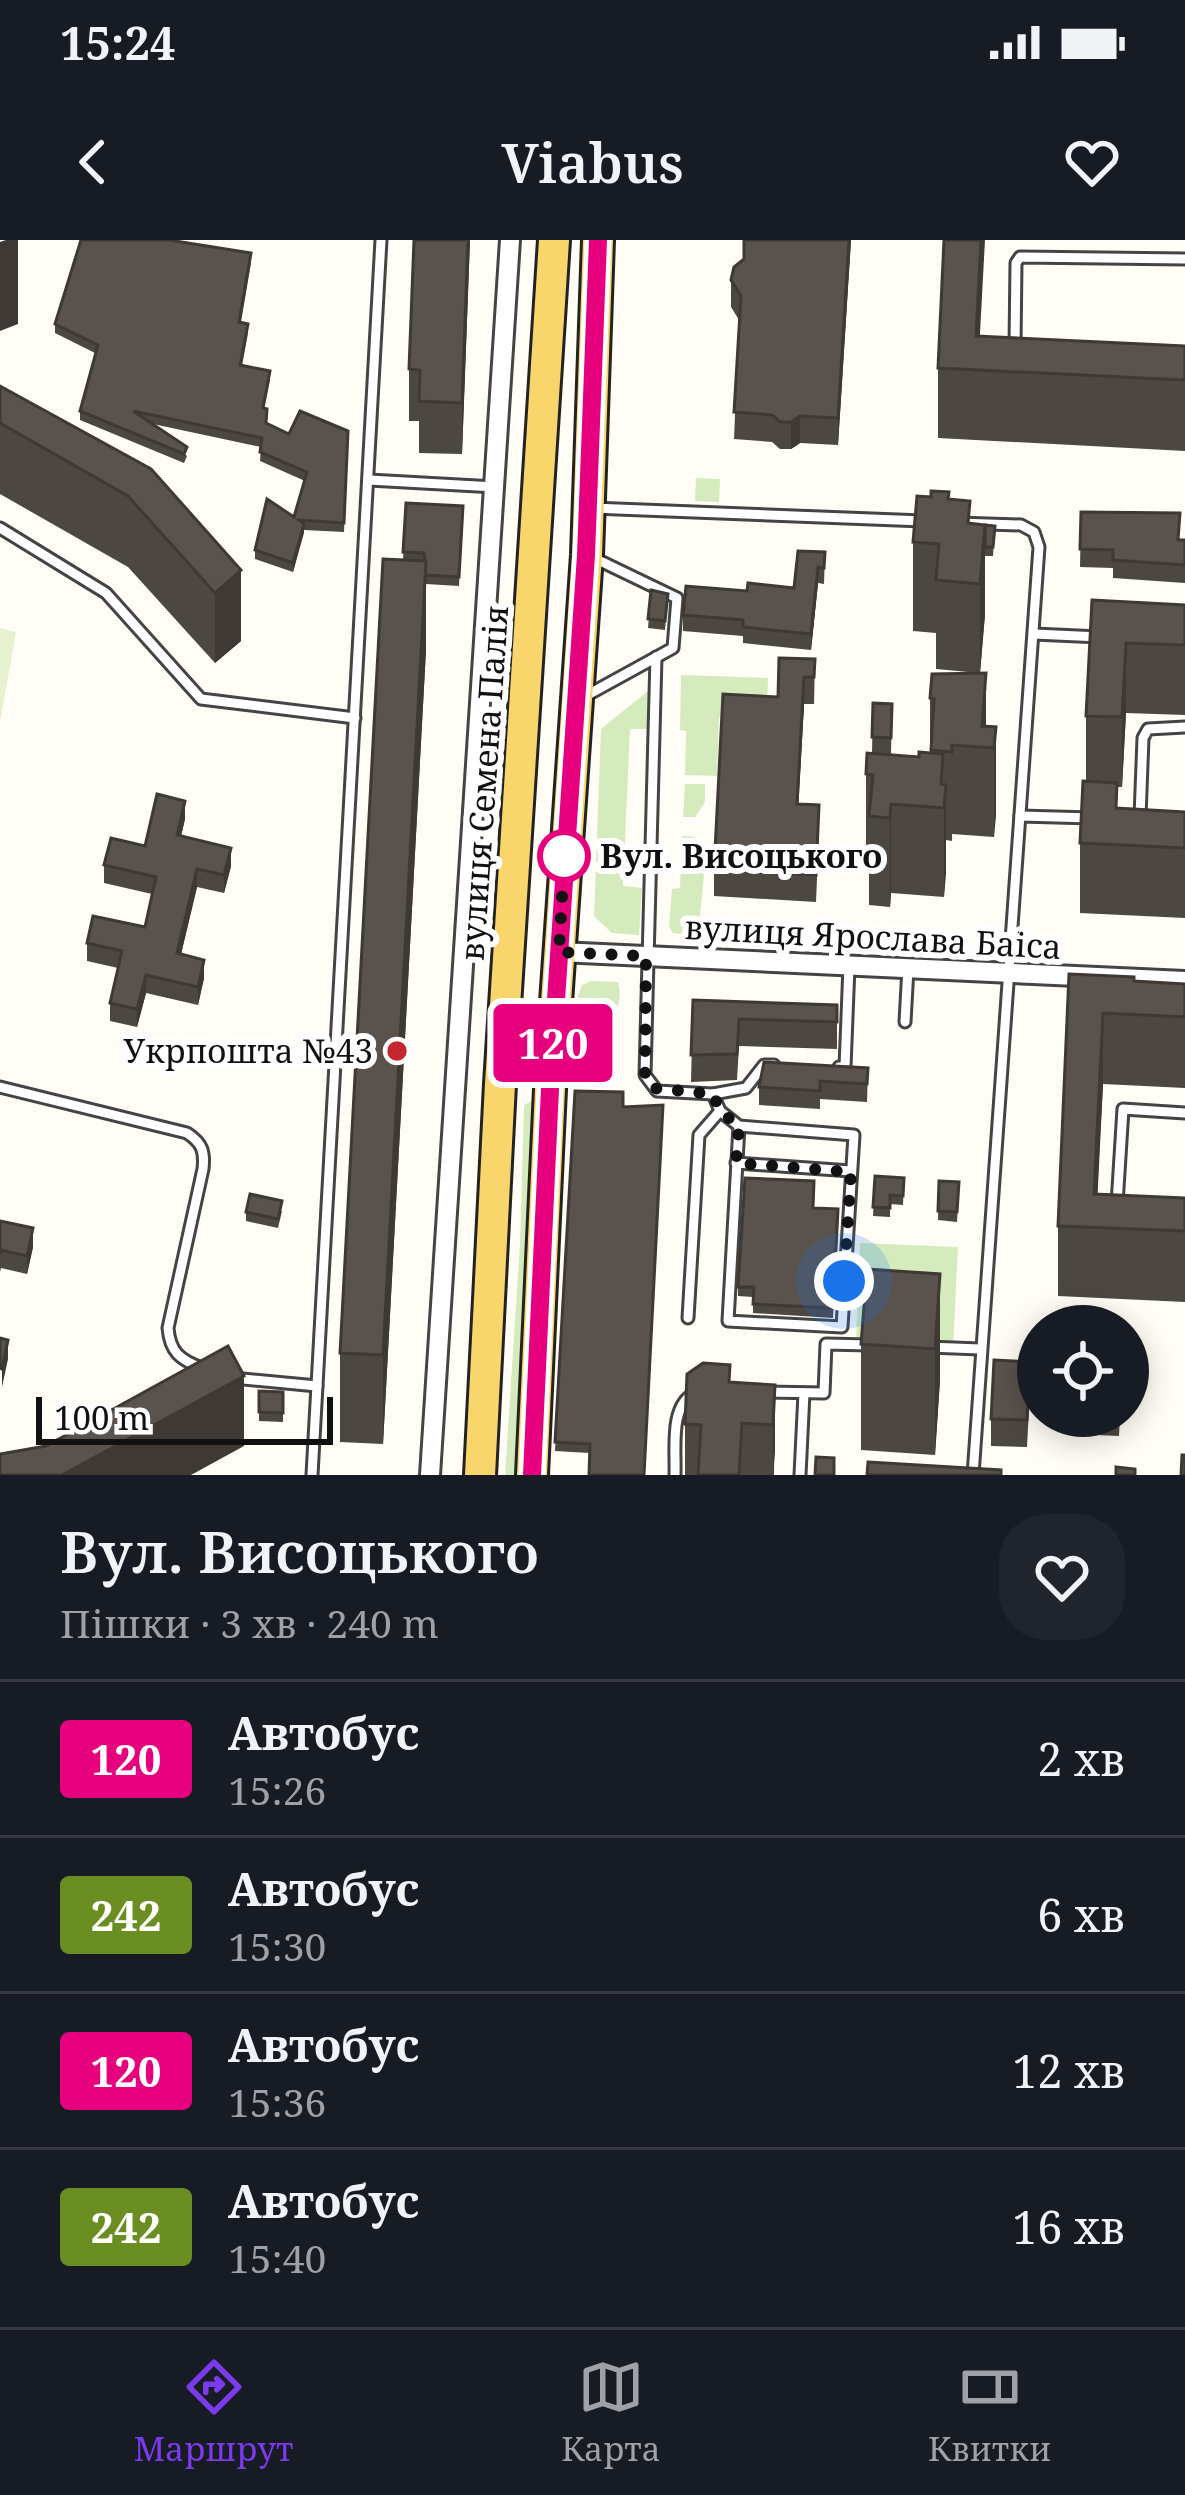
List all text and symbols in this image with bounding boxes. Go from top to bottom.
text: 15:24 [60,12,175,73]
text: Viabus [501,125,684,199]
icon: back [60,129,126,195]
icon: heart [1059,129,1125,195]
street label: вулиця Семена Палія [449,604,518,962]
marker: Вул. Висоцького [539,831,589,881]
place label: Вул. Висоцького [600,833,882,878]
street label: вулиця Ярослава Баіса [683,904,1063,969]
line badge: 120 [484,1004,622,1082]
text: 120 [517,1014,589,1071]
place label: Укрпошта №43 [123,1028,373,1073]
marker: Укрпошта №43 [384,1038,410,1064]
your location [814,1251,874,1311]
map controls [1017,1305,1149,1437]
button: locate [1017,1305,1149,1437]
scale bar [36,1391,333,1444]
text: 100 m [54,1395,149,1440]
text: Вул. Висоцького [60,1512,539,1590]
button: heart [999,1514,1125,1640]
text: Пішки · 3 хв · 240 m [60,1596,439,1649]
text: Автобус [228,1702,419,1763]
text: 2 хв [1037,1728,1125,1789]
text: 120 [90,1730,162,1787]
text: 15:26 [228,1763,326,1816]
text: Автобус [228,1858,419,1919]
text: 6 хв [1037,1884,1125,1945]
text: 242 [90,1886,162,1943]
text: 15:30 [228,1919,326,1972]
text: Автобус [228,2014,419,2075]
text: 12 хв [1012,2040,1125,2101]
text: 120 [90,2042,162,2099]
text: 15:36 [228,2075,326,2128]
text: Автобус [228,2170,419,2231]
text: 16 хв [1012,2196,1125,2257]
text: 242 [90,2198,162,2255]
text: 15:40 [228,2231,326,2284]
tab: Маршрут [134,2354,294,2471]
tab: Карта [561,2354,660,2471]
tab: Квитки [928,2354,1051,2471]

